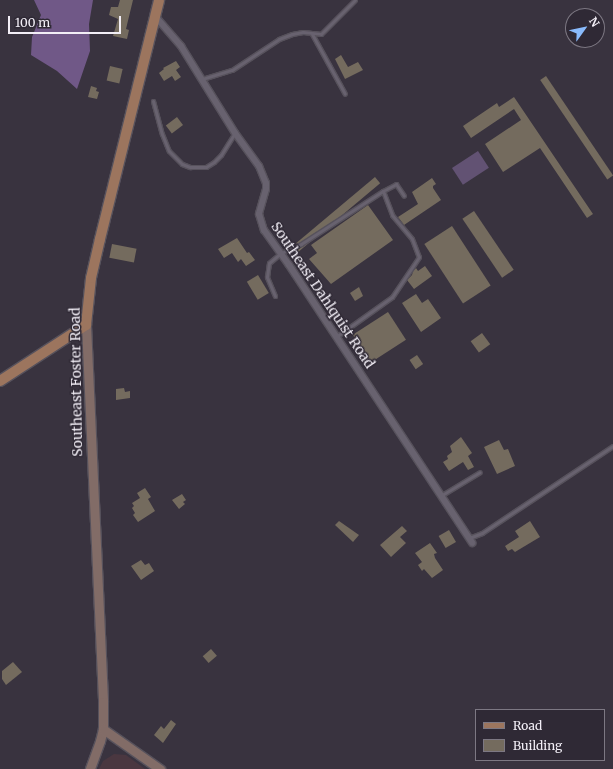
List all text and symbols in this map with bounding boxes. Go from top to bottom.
scale bar [10,8,123,34]
north arrow [565,8,605,48]
text: 100 m [15,15,50,30]
text: N [586,15,602,29]
street label: Southeast Dahlquist Road [268,219,378,371]
street label: Southeast Foster Road [66,307,86,457]
legend [475,709,605,761]
text: Road [513,718,542,733]
text: Building [513,738,562,753]

